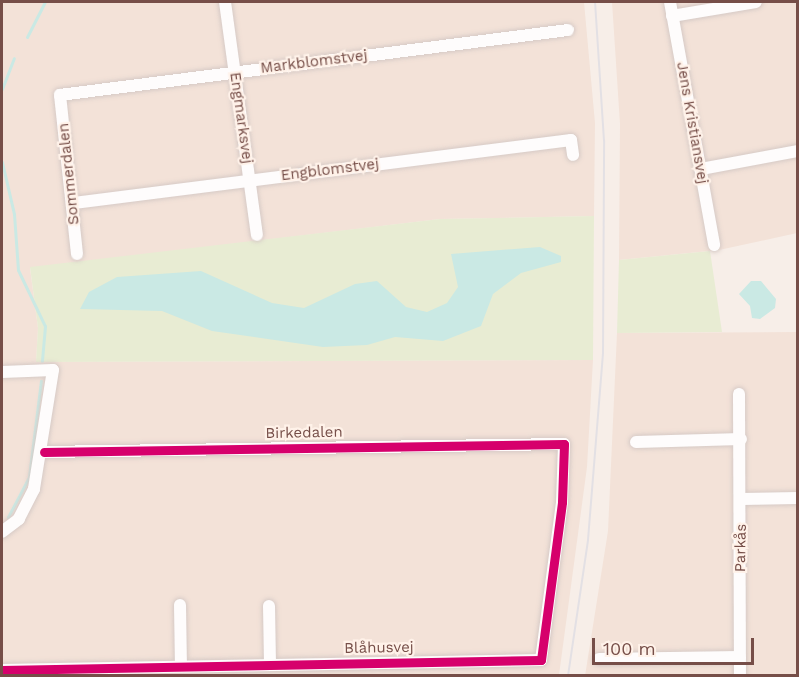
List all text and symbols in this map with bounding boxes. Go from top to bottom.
street label: Markblomstvej [259,47,369,77]
street label: Jens Kristiansvej [672,61,712,185]
street label: Engmarksvej [226,71,256,165]
street label: Sommerdalen [55,122,83,226]
street label: Engblomstvej [280,155,380,185]
street label: Birkedalen [265,423,343,443]
street label: Parkås [732,524,750,572]
scale bar [595,626,757,664]
street label: Blåhusvej [344,638,414,658]
text: 100 m [603,638,656,659]

